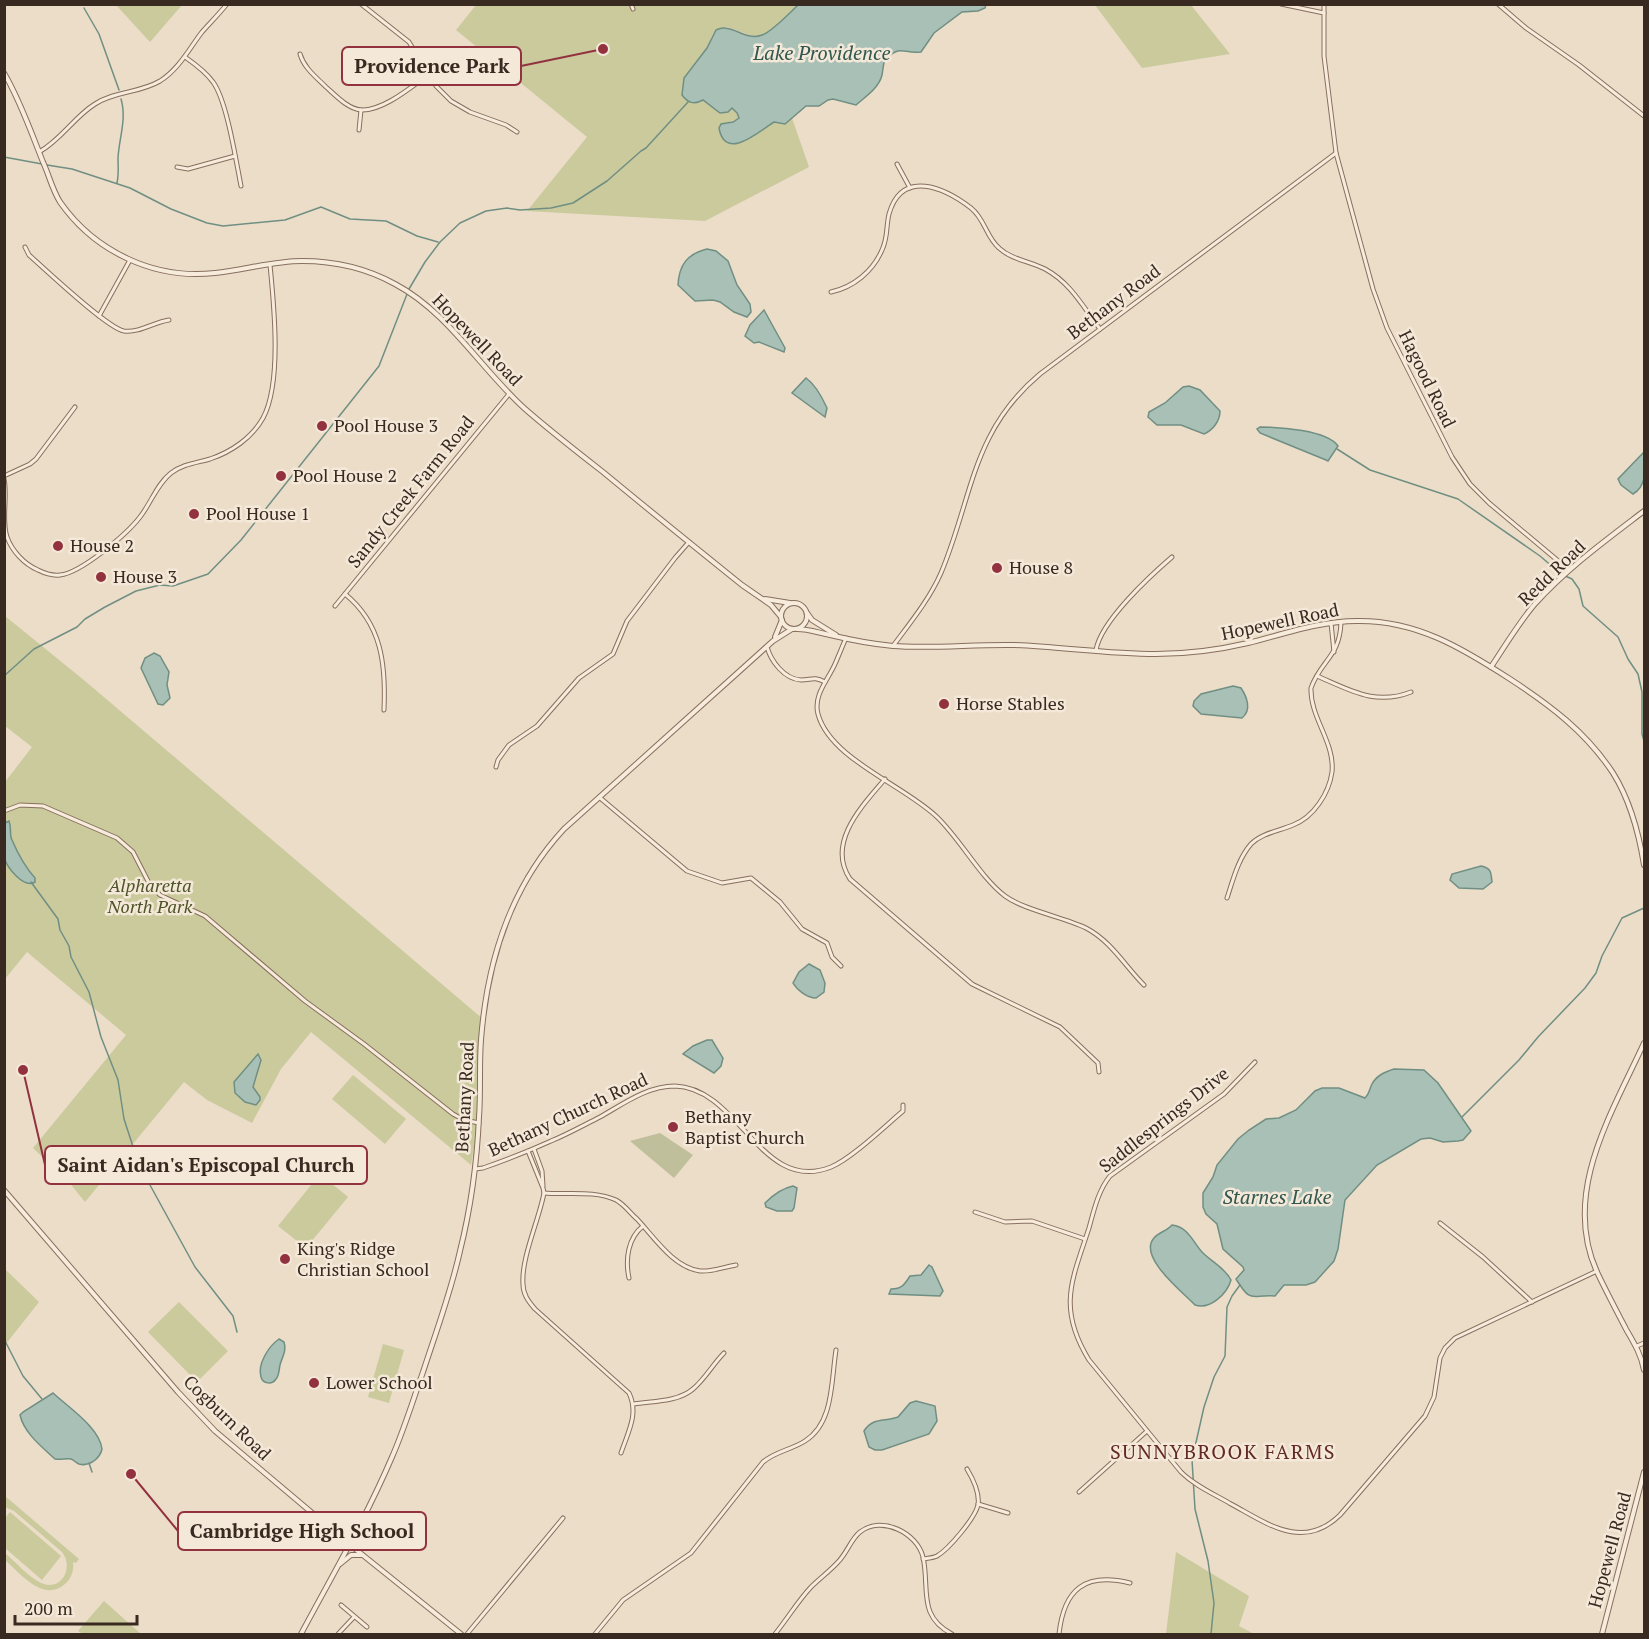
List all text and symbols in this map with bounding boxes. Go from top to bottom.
water label: Lake Providence [752,39,891,66]
callout: Providence Park [342,47,521,85]
text: Providence Park [354,52,510,79]
street label: Bethany Road [1062,258,1165,344]
street label: Hopewell Road [428,288,528,391]
street label: Hagood Road [1394,326,1462,432]
street label: Sandy Creek Farm Road [341,410,479,572]
place label: Pool House 3 [334,413,438,437]
marker: Pool House 3 [315,419,329,433]
place label: Pool House 2 [293,463,397,487]
marker: Pool House 2 [274,469,288,483]
place label: Pool House 1 [206,501,310,525]
marker: Pool House 1 [187,507,201,521]
place label: House 2 [70,533,134,557]
street label: Redd Road [1513,534,1590,610]
marker: House 2 [51,539,65,553]
place label: House 8 [1009,555,1073,579]
marker: House 8 [990,561,1004,575]
place label: House 3 [113,564,177,588]
marker: House 3 [94,570,108,584]
street label: Hopewell Road [1219,597,1341,645]
place label: Horse Stables [956,691,1065,715]
marker: Horse Stables [937,697,951,711]
park label: Alpharetta North Park [107,873,193,918]
street label: Bethany Road [449,1041,479,1153]
street label: Saddlesprings Drive [1093,1061,1233,1178]
street label: Bethany Church Road [484,1067,651,1162]
place label: Bethany Baptist Church [685,1104,805,1149]
marker: Bethany Baptist Church [666,1120,680,1134]
callout: Saint Aidan's Episcopal Church [45,1146,367,1184]
text: Saint Aidan's Episcopal Church [57,1151,355,1178]
water label: Starnes Lake [1223,1183,1331,1210]
place label: King's Ridge Christian School [297,1236,429,1281]
marker: King's Ridge Christian School [278,1252,292,1266]
street label: Cogburn Road [179,1369,277,1465]
place label: Lower School [326,1370,433,1394]
marker: Lower School [307,1376,321,1390]
district label: SUNNYBROOK FARMS [1110,1438,1336,1465]
street label: Hopewell Road [1582,1489,1636,1611]
callout: Cambridge High School [178,1512,426,1550]
text: Cambridge High School [190,1517,415,1544]
scale bar [15,1588,136,1626]
text: 200 m [24,1596,73,1620]

